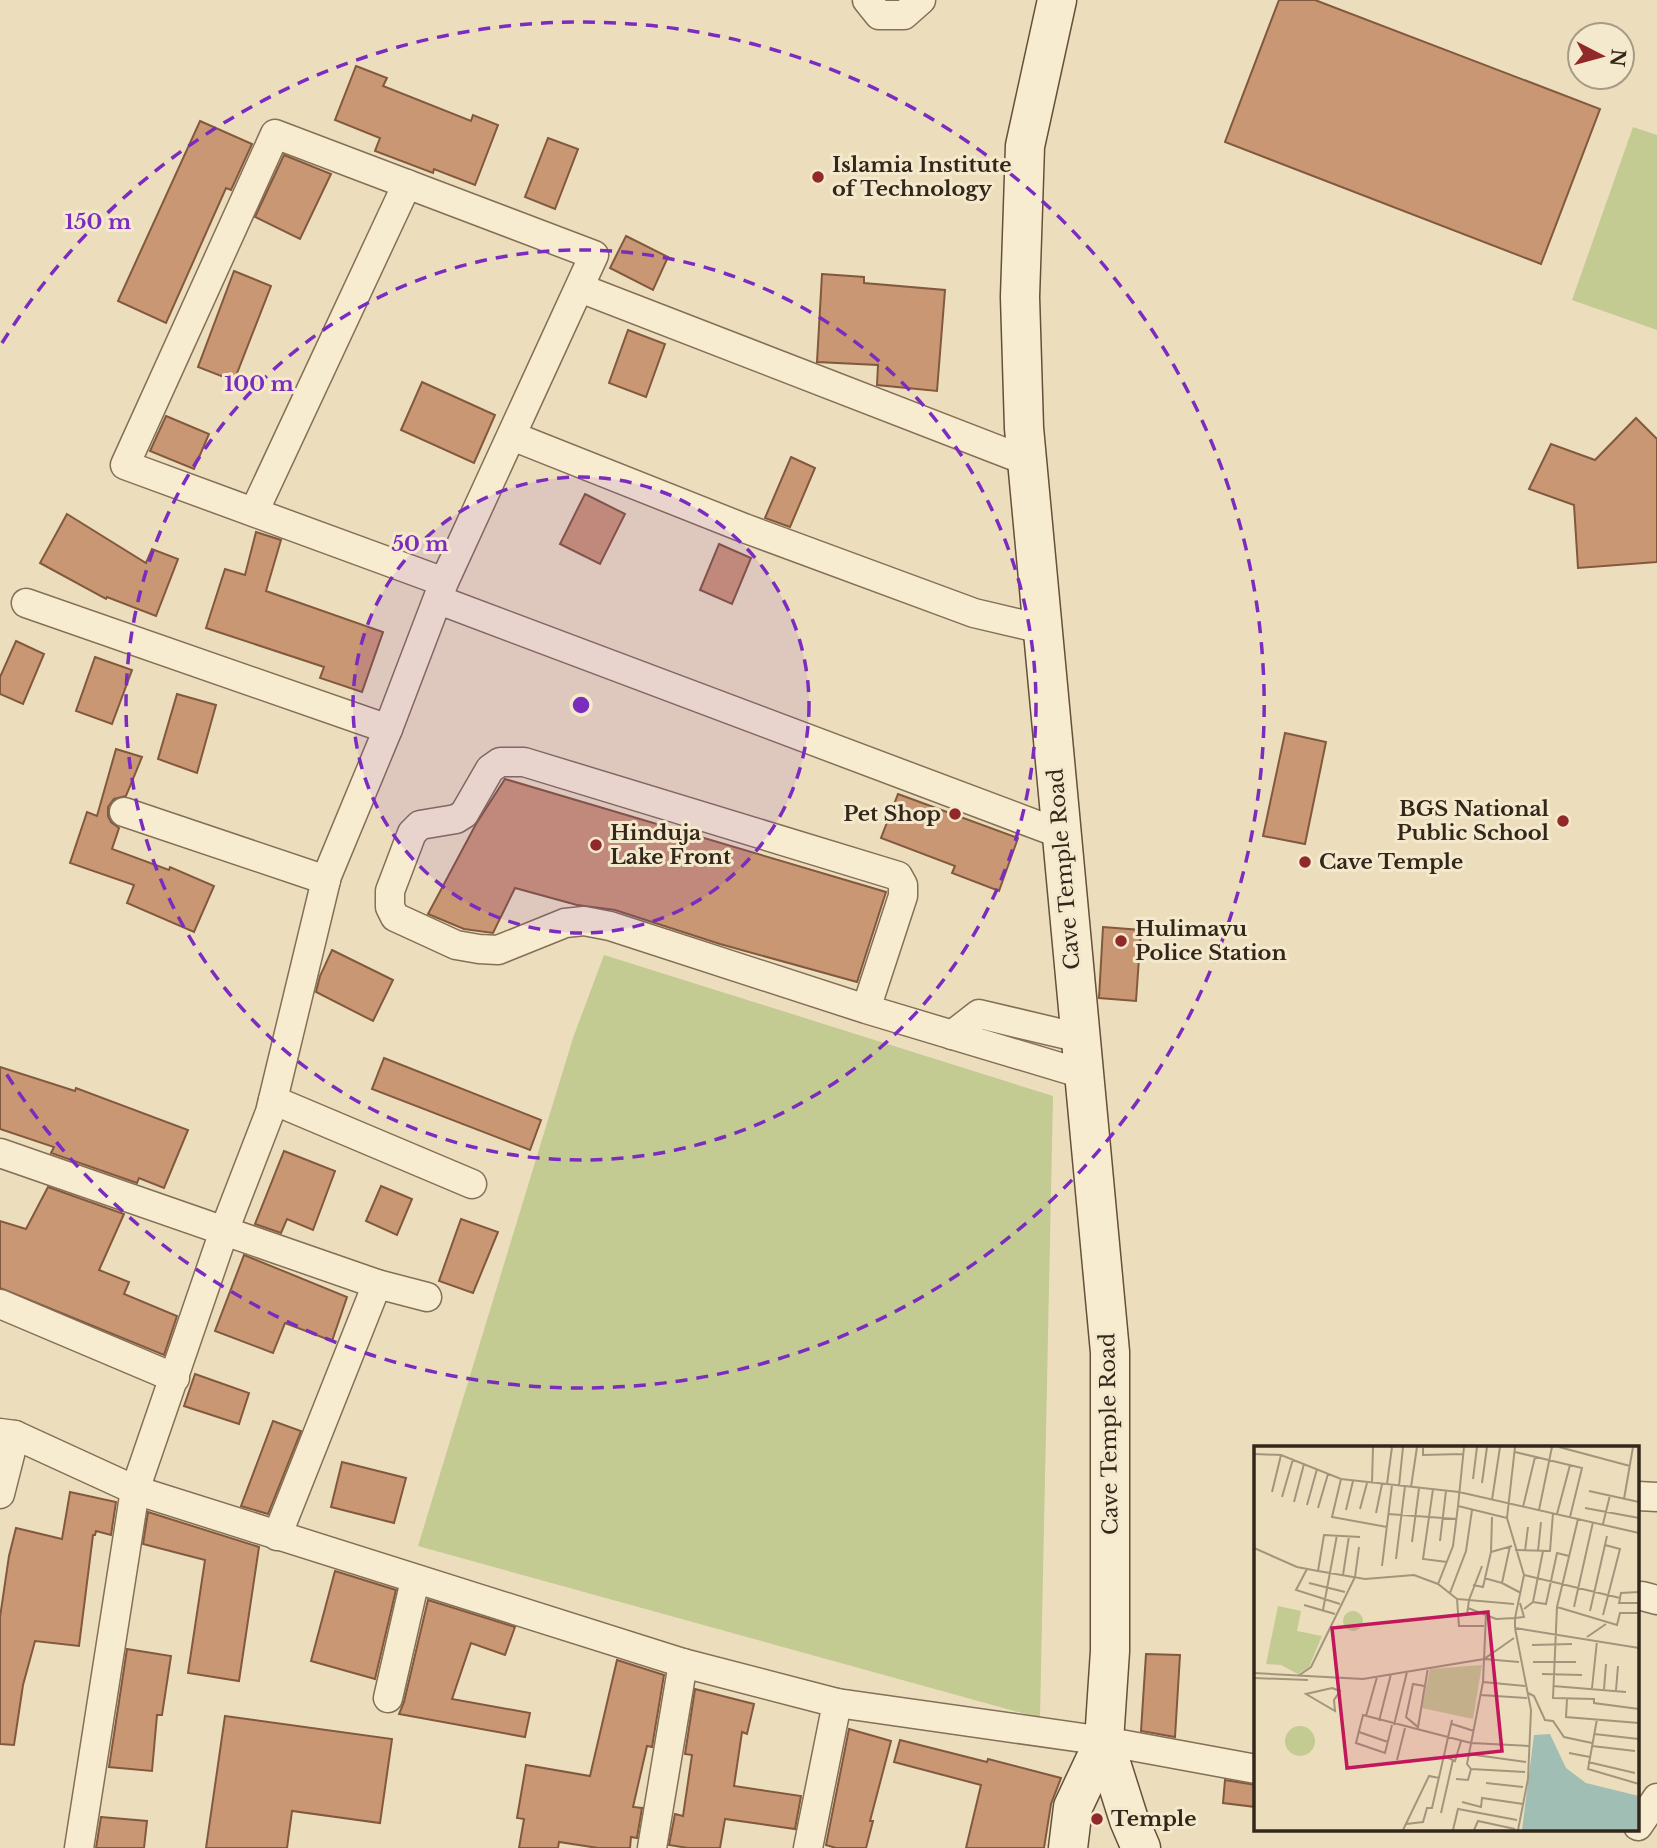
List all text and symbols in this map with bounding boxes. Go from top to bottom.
north arrow [1566,21,1636,91]
text: N [1605,48,1630,68]
place label: Islamia Institute of Technology [832,152,1012,202]
marker: Islamia Institute of Technology [810,169,826,185]
text: 150 m [65,209,131,235]
text: 100 m [224,371,294,397]
text: 50 m [391,531,449,557]
centre of rings [569,693,593,717]
street label: Cave Temple Road [1042,767,1086,971]
place label: BGS National Public School [1396,796,1550,846]
place label: Pet Shop [843,801,941,827]
marker: Pet Shop [947,806,963,822]
marker: BGS National Public School [1555,813,1571,829]
place label: Hinduja Lake Front [610,820,731,870]
marker: Hinduja Lake Front [588,837,604,853]
place label: Cave Temple [1319,849,1463,875]
marker: Cave Temple [1297,854,1313,870]
place label: Hulimavu Police Station [1135,916,1287,966]
marker: Hulimavu Police Station [1113,933,1129,949]
street label: Cave Temple Road [1094,1333,1124,1535]
inset map [1254,1446,1640,1830]
place label: Temple [1111,1806,1197,1832]
marker: Temple [1089,1811,1105,1827]

